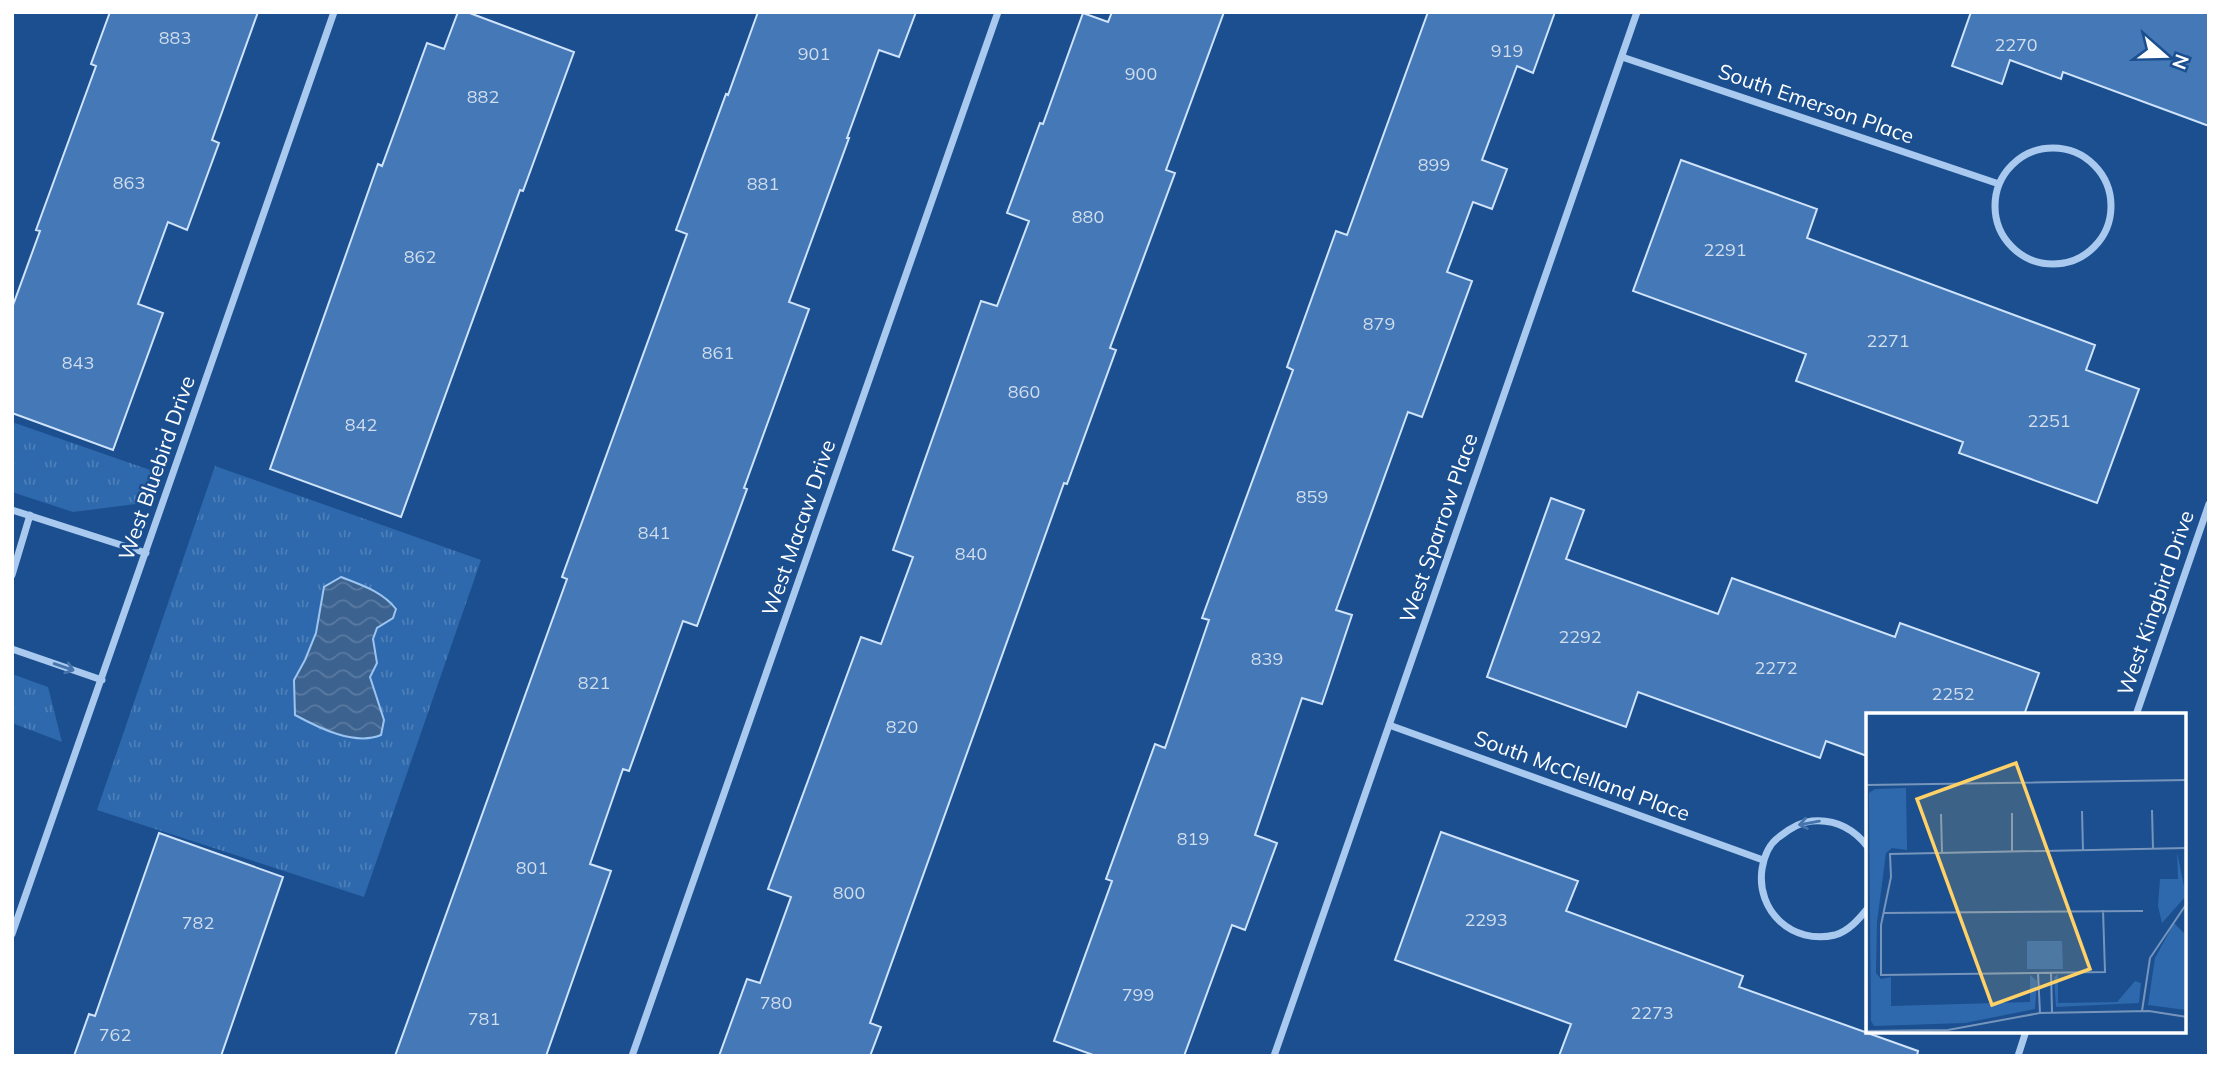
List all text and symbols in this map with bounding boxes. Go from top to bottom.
north arrow [2130,21,2200,91]
house number: 883 [159,26,191,49]
house number: 2270 [1994,33,2038,56]
house number: 919 [1491,39,1523,62]
house number: 901 [798,42,830,65]
text: N [2167,51,2195,73]
street label: South Emerson Place [1715,57,1918,149]
house number: 900 [1125,62,1157,85]
house number: 882 [467,85,499,108]
house number: 899 [1418,153,1450,176]
house number: 863 [113,171,145,194]
house number: 881 [747,172,779,195]
house number: 880 [1072,205,1104,228]
house number: 2291 [1703,238,1747,261]
house number: 862 [404,245,436,268]
house number: 879 [1363,312,1395,335]
house number: 2271 [1866,329,1910,352]
house number: 861 [702,341,734,364]
house number: 843 [62,351,94,374]
street label: West Bluebird Drive [112,372,200,563]
house number: 860 [1008,380,1040,403]
house number: 2251 [2027,409,2071,432]
house number: 842 [345,413,377,436]
street label: West Sparrow Place [1393,430,1483,626]
street label: West Macaw Drive [756,436,840,619]
house number: 859 [1296,485,1328,508]
street label: West Kingbird Drive [2111,507,2199,699]
house number: 841 [638,521,670,544]
house number: 840 [955,542,987,565]
house number: 2292 [1558,625,1602,648]
house number: 839 [1251,647,1283,670]
house number: 2272 [1754,656,1798,679]
one-way arrow [52,662,74,674]
house number: 821 [578,671,610,694]
house number: 2252 [1931,682,1975,705]
inset map [1866,713,2186,1033]
house number: 820 [886,715,918,738]
street label: South McClelland Place [1471,724,1694,826]
one-way arrow [1798,817,1821,830]
house number: 819 [1177,827,1209,850]
house number: 801 [516,856,548,879]
house number: 800 [833,881,865,904]
house number: 2293 [1464,908,1508,931]
house number: 782 [182,911,214,934]
house number: 799 [1122,983,1154,1006]
house number: 780 [760,991,792,1014]
house number: 2273 [1630,1001,1674,1024]
house number: 781 [468,1007,500,1030]
house number: 762 [99,1023,131,1046]

